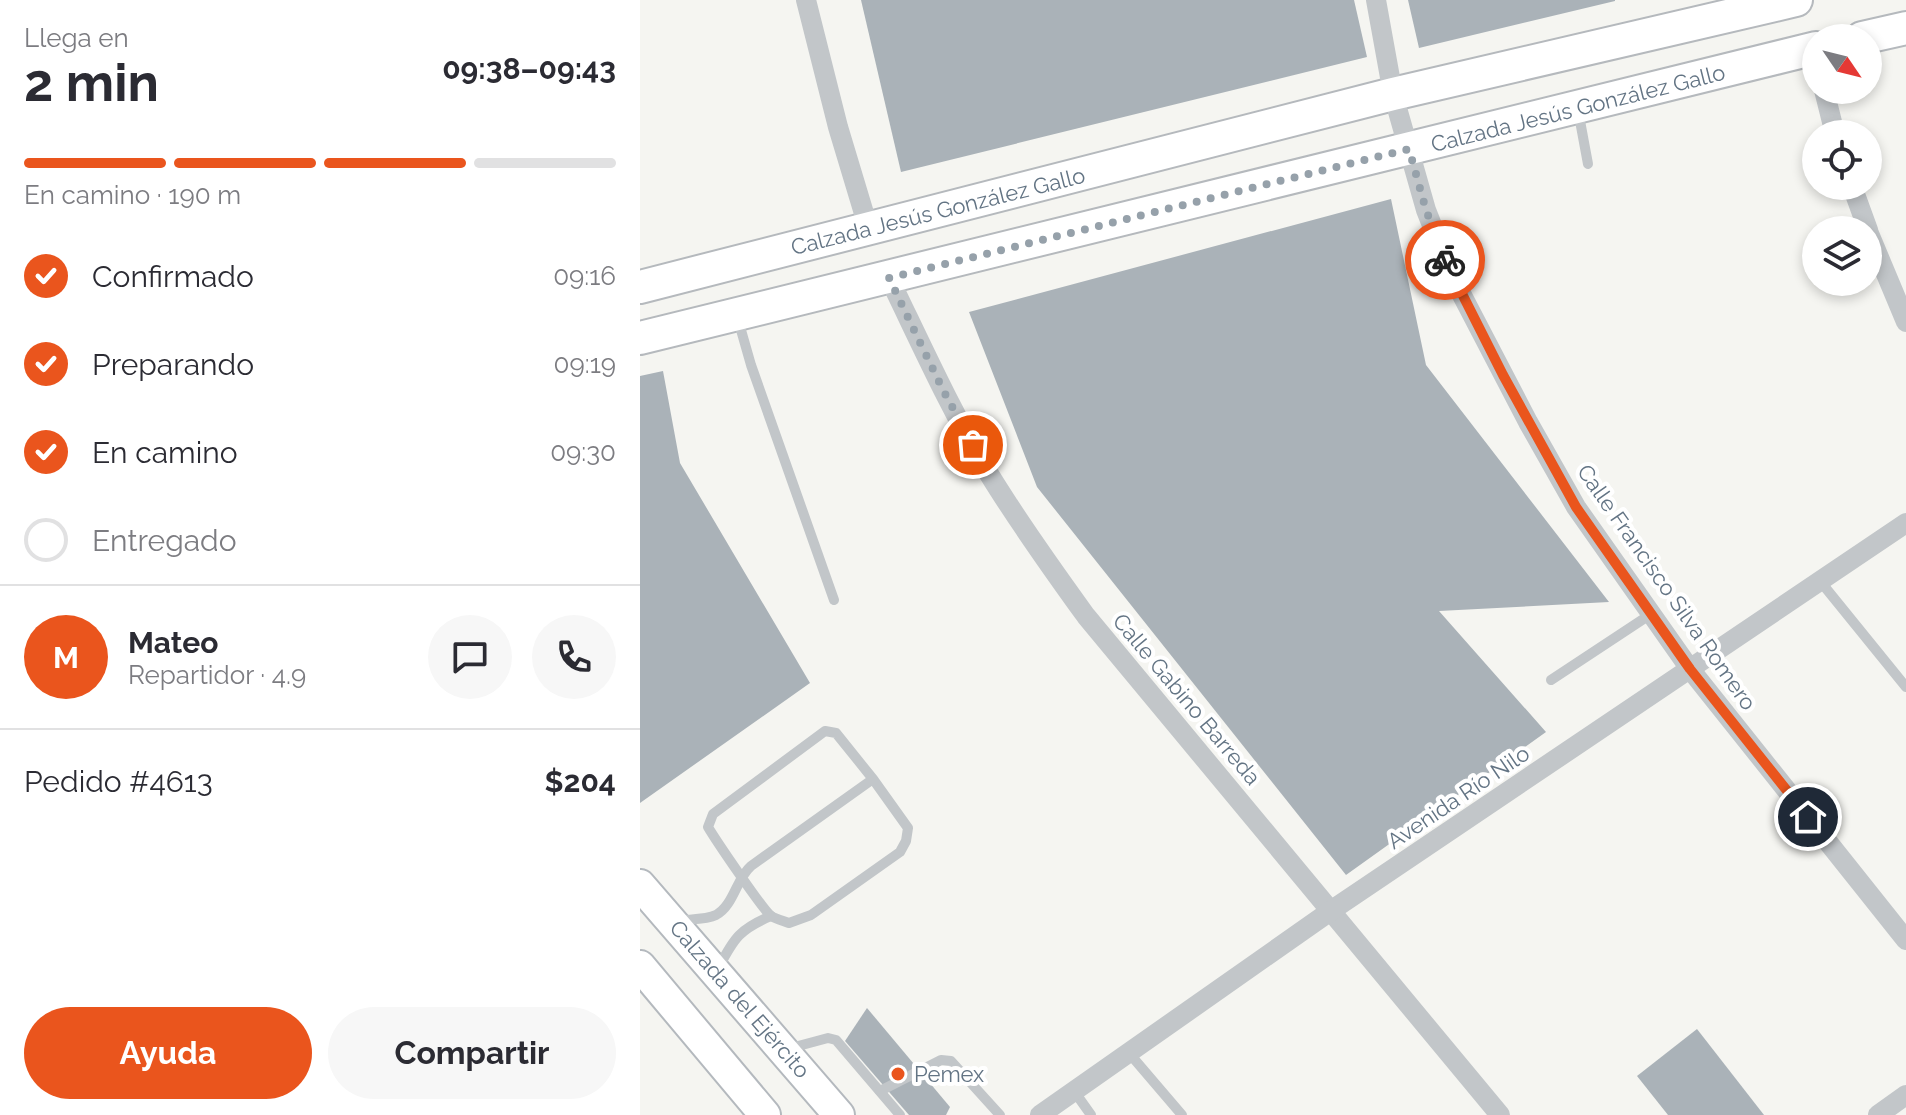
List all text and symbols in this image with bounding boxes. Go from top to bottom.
text: Llega en [24,23,129,53]
north arrow [1802,24,1882,104]
map controls [1802,24,1882,296]
text: 09:38–09:43 [442,51,616,86]
text: 2 min [24,52,159,113]
street label: Calzada Jesús González Gallo [1428,59,1728,157]
button: locate [1802,120,1882,200]
street label: Calzada Jesús González Gallo [788,162,1088,260]
text: En camino · 190 m [24,180,241,210]
button: layers [1802,216,1882,296]
courier [1405,220,1485,300]
icon: bike [1423,238,1467,282]
icon: check [24,254,68,298]
text: Confirmado [92,259,254,294]
text: 09:16 [553,261,616,291]
icon: check [24,342,68,386]
text: Preparando [92,347,254,382]
text: 09:19 [554,349,616,379]
pin [939,411,1007,479]
icon: bag [951,423,995,467]
icon: check [24,430,68,474]
text: En camino [92,435,238,470]
text: 09:30 [550,437,616,467]
street label: Calle Francisco Silva Romero [1572,459,1762,715]
text: Entregado [92,523,237,558]
street label: Calle Gabino Barreda [1108,608,1266,790]
button: chat [428,615,512,699]
button: phone [532,615,616,699]
text: Mateo [128,625,218,660]
text: M [53,640,79,675]
text: Repartidor · 4.9 [128,660,306,690]
street label: Avenida Río Nilo [1382,740,1534,854]
text: Pedido #4613 [24,764,213,799]
text: $204 [545,764,616,799]
pin [1774,783,1842,851]
icon: home [1786,795,1830,839]
street label: Calzada del Ejército [664,915,816,1083]
button: Ayuda [24,1007,312,1099]
button: Compartir [328,1007,616,1099]
place label: Pemex [914,1061,984,1087]
marker: Pemex [889,1065,907,1083]

